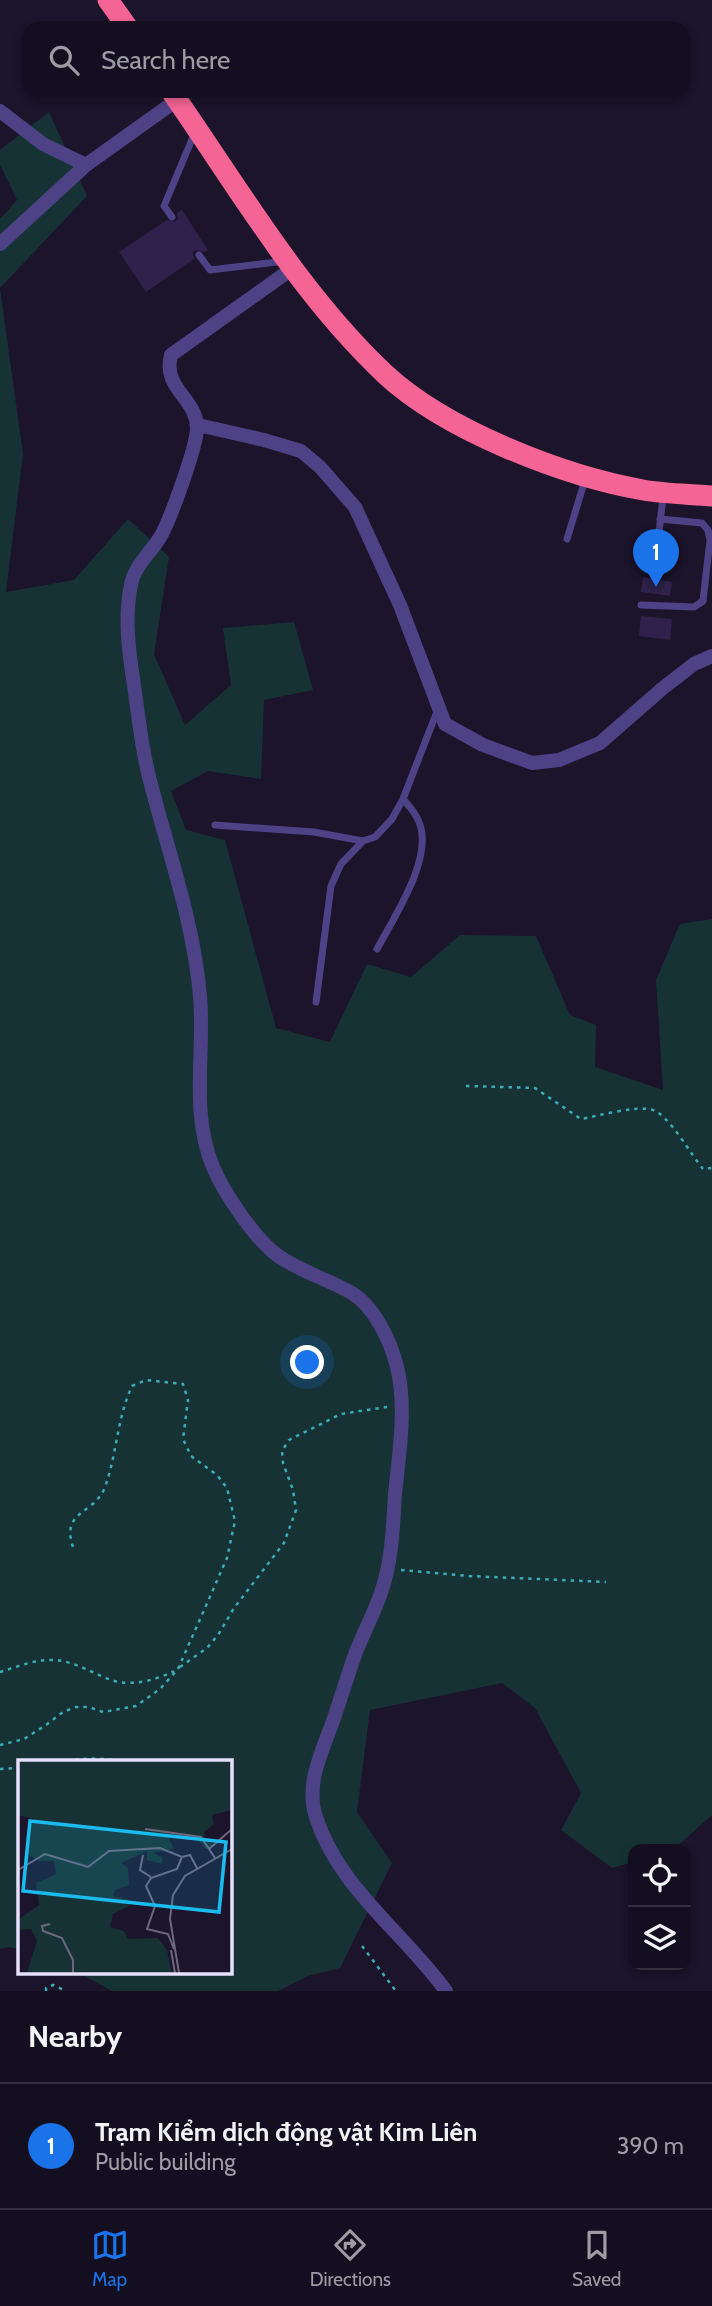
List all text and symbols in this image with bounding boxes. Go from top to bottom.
search box [21,21,691,98]
icon: search [45,41,83,79]
text: Search here [101,44,230,76]
pin: 1 [633,529,679,587]
your location [290,1345,324,1379]
inset map [18,1760,231,1974]
map controls [628,1844,691,1970]
button: locate [628,1844,691,1907]
button: layers [628,1907,691,1970]
text: Nearby [28,2018,122,2055]
text: Trạm Kiểm dịch động vật Kim Liên [95,2116,477,2148]
text: 1 [47,2132,55,2160]
text: 390 m [617,2132,684,2160]
text: Public building [95,2148,236,2176]
tab: Map [91,2226,129,2291]
tab: Directions [310,2226,391,2291]
tab: Saved [572,2226,621,2291]

